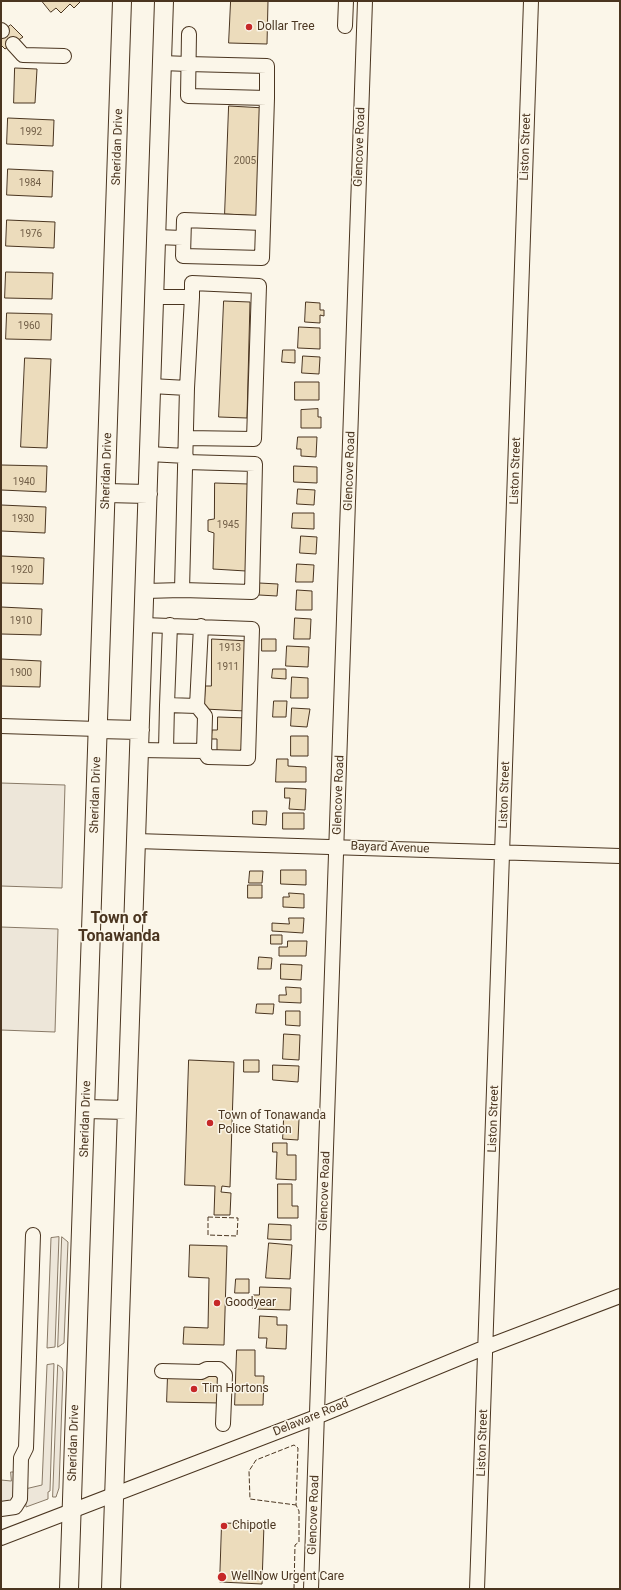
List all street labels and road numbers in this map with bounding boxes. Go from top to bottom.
street label: Glencove Road [351,107,369,187]
street label: Sheridan Drive [109,108,127,186]
street label: Liston Street [518,113,534,181]
street label: Glencove Road [341,431,359,511]
street label: Sheridan Drive [98,432,116,510]
street label: Liston Street [508,437,524,505]
street label: Glencove Road [330,755,348,835]
street label: Sheridan Drive [87,756,105,834]
street label: Liston Street [497,761,513,829]
street label: Bayard Avenue [350,839,430,857]
street label: Sheridan Drive [77,1080,95,1158]
street label: Liston Street [486,1085,502,1153]
street label: Glencove Road [316,1151,334,1231]
street label: Delaware Road [271,1396,351,1440]
street label: Sheridan Drive [65,1404,83,1482]
street label: Liston Street [475,1409,491,1477]
street label: Glencove Road [305,1475,323,1555]

